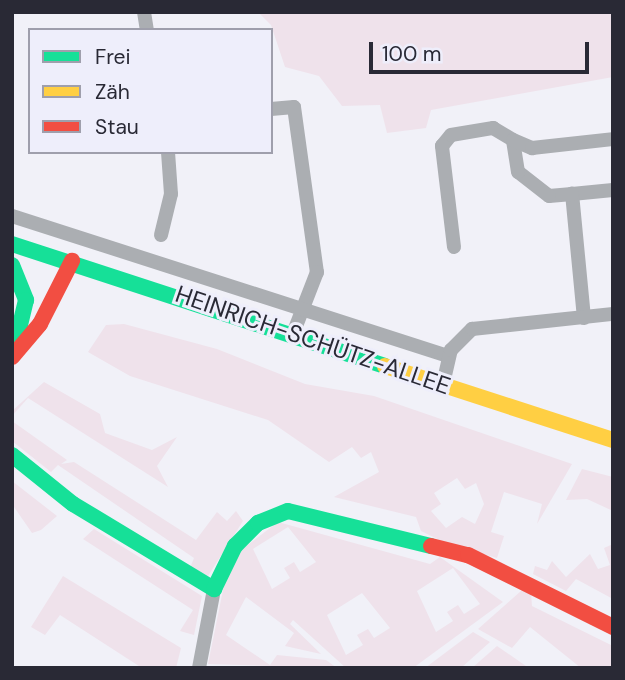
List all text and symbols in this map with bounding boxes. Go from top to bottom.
legend [28,28,273,154]
scale bar [373,28,594,72]
text: 100 m [382,40,442,68]
text: Frei [95,43,131,71]
text: Zäh [95,78,130,106]
text: Stau [95,113,139,141]
street label: HEINRICH-SCHÜTZ-ALLEE [172,279,454,401]

